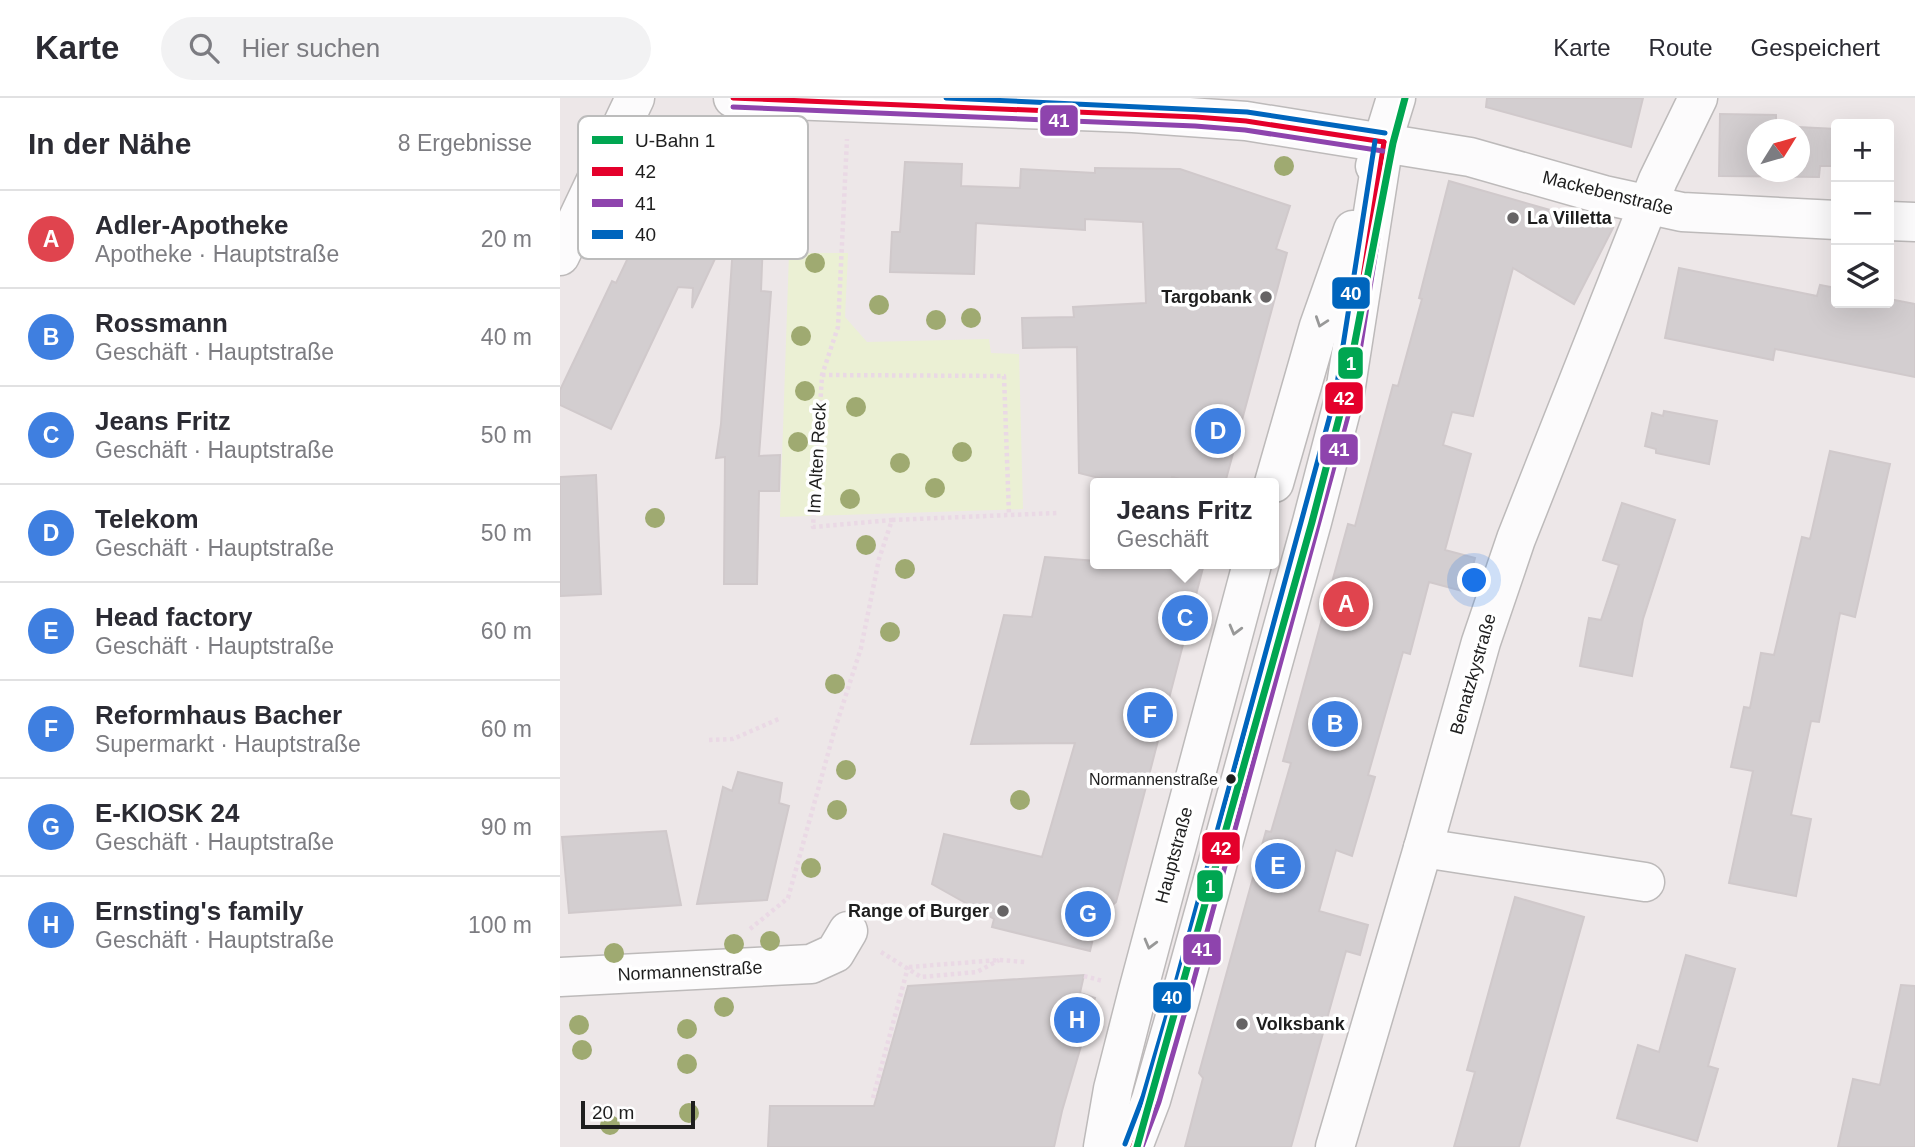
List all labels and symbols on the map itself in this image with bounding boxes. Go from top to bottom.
line badge: 41 [1039,104,1079,137]
text: 41 [1048,110,1070,131]
legend [578,116,808,259]
north arrow [1747,119,1810,182]
text: U-Bahn 1 [635,130,715,151]
text: 42 [635,161,656,182]
street label: Mackebenstraße [1541,167,1675,219]
text: 41 [635,193,656,214]
place label: La Villetta [1527,208,1613,228]
marker: La Villetta [1505,210,1521,226]
text: 40 [635,224,656,245]
line badge: 40 [1331,276,1371,310]
text: 40 [1340,283,1362,304]
place label: Targobank [1161,287,1253,307]
marker: Targobank [1258,289,1274,305]
one-way arrow [1315,315,1329,327]
line badge: 1 [1337,346,1364,380]
text: 1 [1346,353,1357,374]
line badge: 42 [1324,381,1364,415]
text: 42 [1333,388,1355,409]
street label: Im Alten Reck [804,401,830,514]
pin: D [1195,405,1241,457]
line badge: 41 [1319,433,1359,466]
text: 41 [1328,439,1350,460]
your location [1457,563,1491,597]
pin: A [1323,578,1369,630]
pin: C [1162,592,1208,644]
street label: Benatzkystraße [1446,611,1500,737]
one-way arrow [1229,624,1243,636]
pin: F [1127,689,1173,741]
pin: B [1312,698,1358,750]
place label: Normannenstraße [1089,771,1218,788]
marker: Normannenstraße [1224,772,1238,786]
street label: Hauptstraße [1152,805,1196,905]
line badge: 42 [1201,831,1241,865]
text: 42 [1210,838,1232,859]
pin: E [1255,840,1301,892]
line badge: 1 [1196,869,1224,903]
text: 1 [1205,876,1216,897]
pin: G [1065,888,1111,940]
place label: Range of Burger [848,901,989,921]
marker: Range of Burger [995,903,1011,919]
line badge: 41 [1182,933,1222,966]
one-way arrow [1144,938,1158,950]
text: 41 [1191,939,1213,960]
street label: Normannenstraße [617,957,763,985]
line badge: 40 [1152,981,1192,1014]
text: 40 [1161,987,1183,1008]
pin: H [1054,994,1100,1046]
place label: Volksbank [1256,1014,1346,1034]
marker: Volksbank [1234,1016,1250,1032]
scale bar [581,1098,695,1130]

